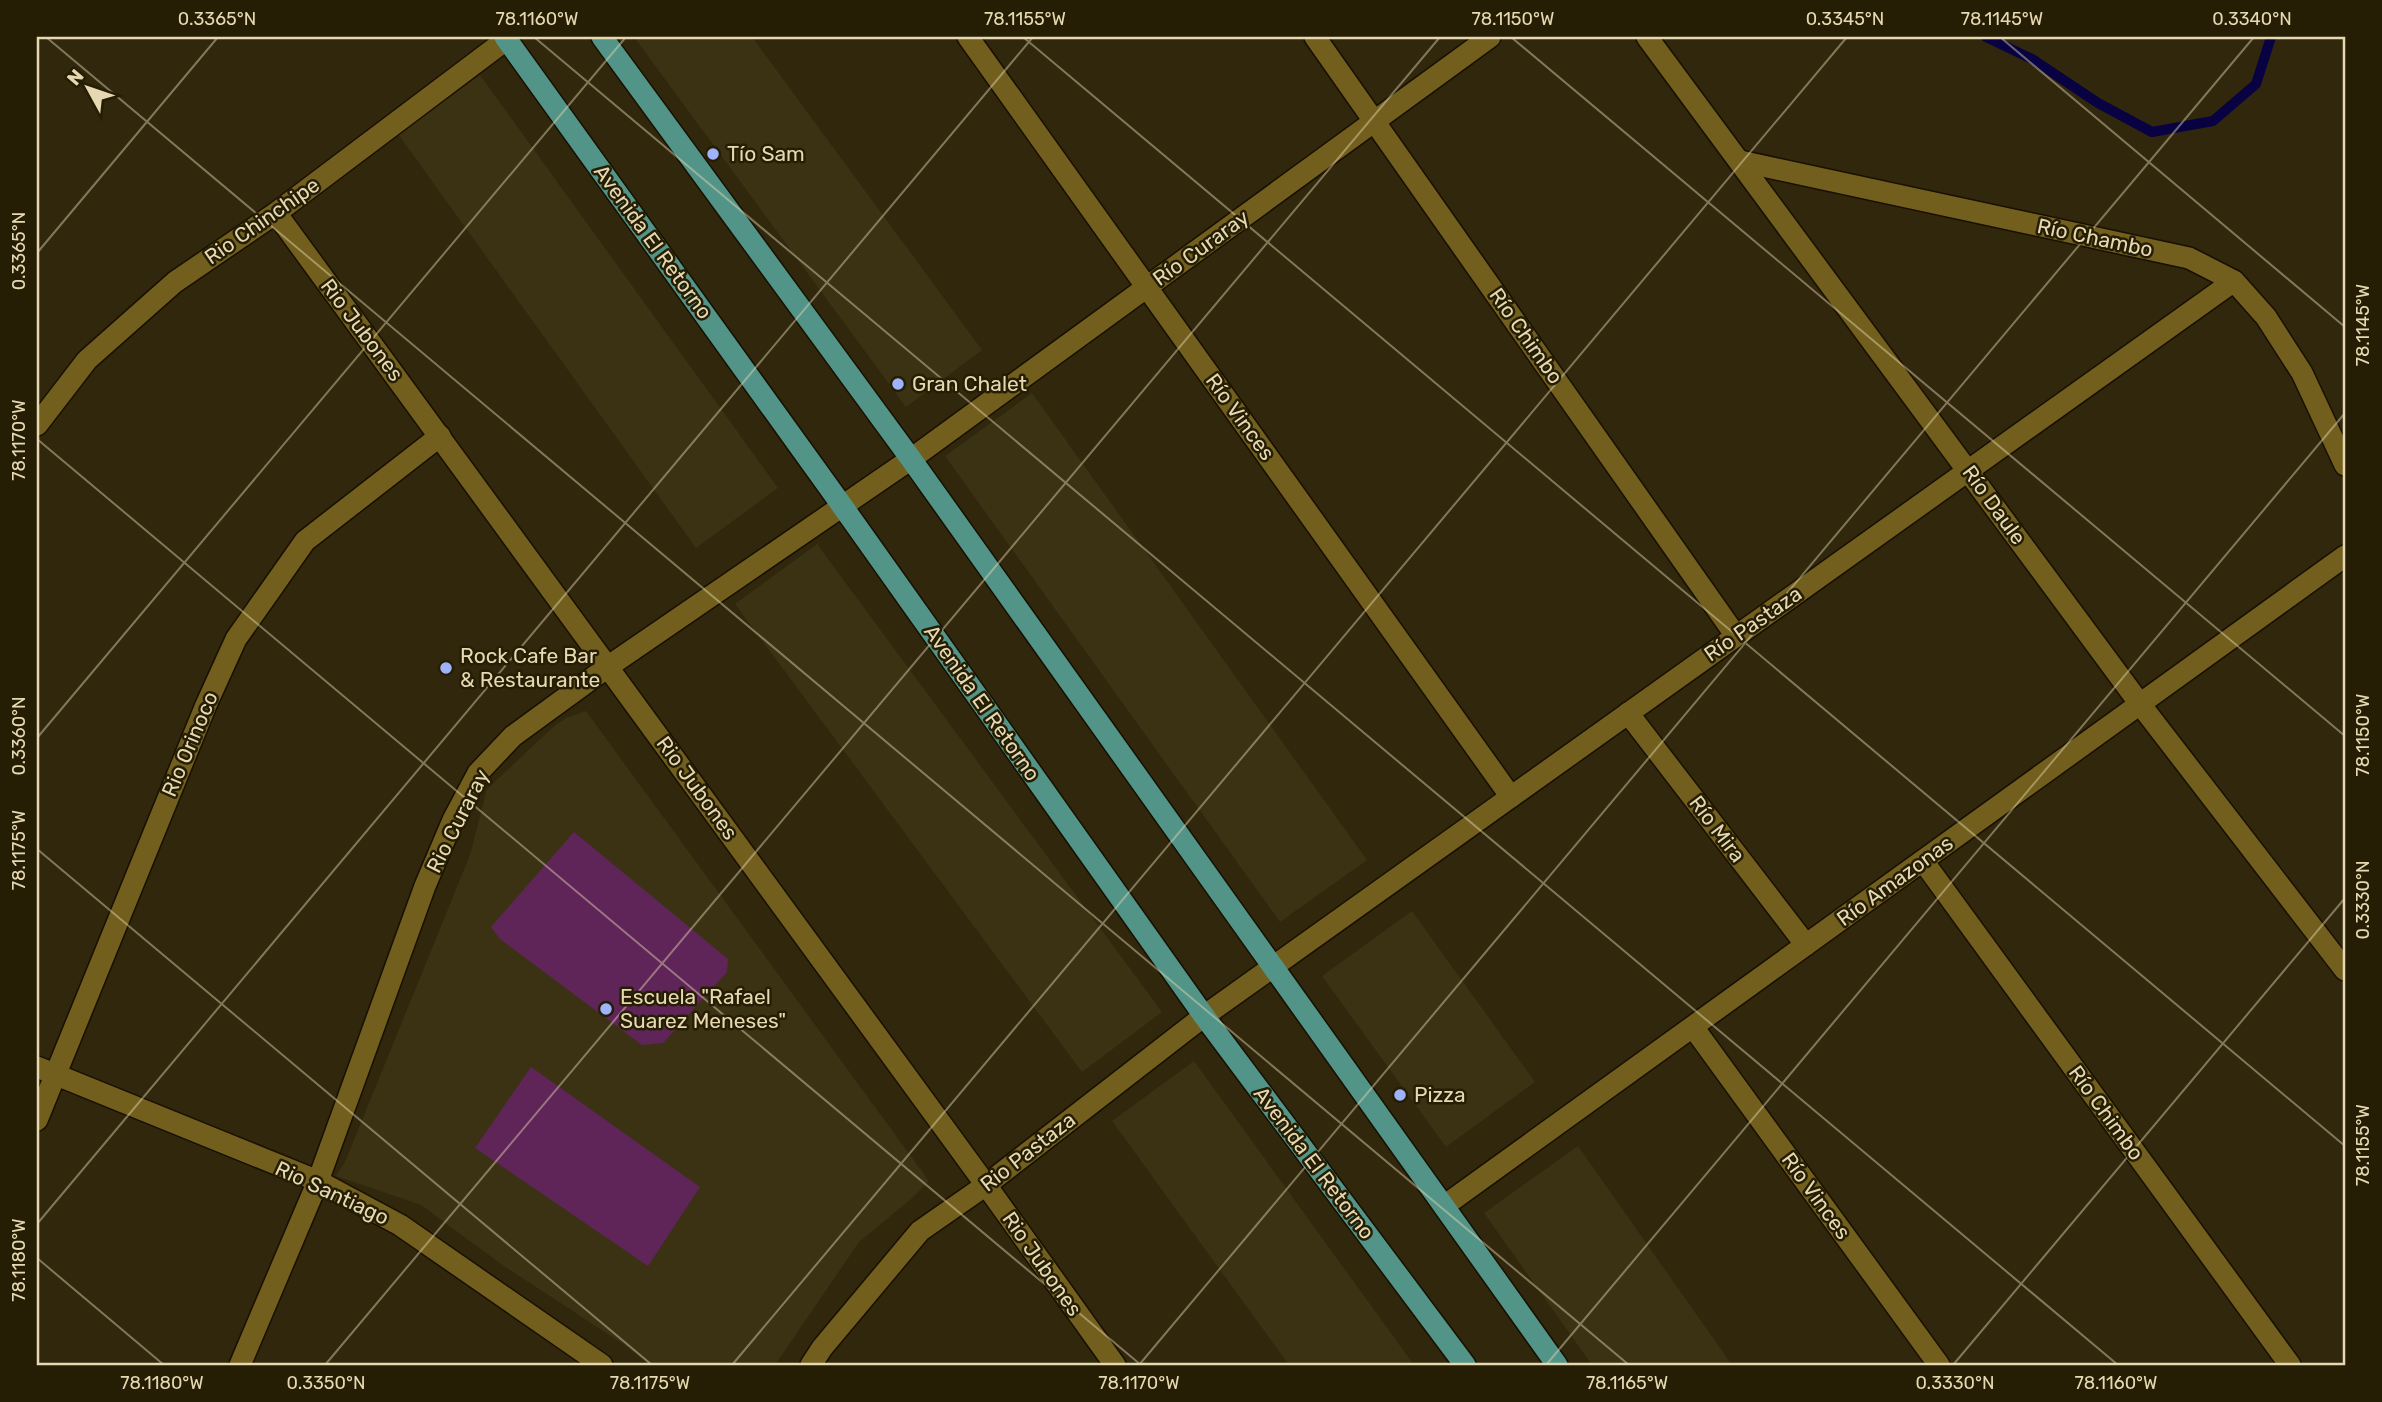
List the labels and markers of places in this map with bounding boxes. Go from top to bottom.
place label: Tío Sam [727,141,805,166]
marker: Tío Sam [705,146,721,162]
place label: Gran Chalet [912,371,1027,396]
marker: Gran Chalet [890,376,906,392]
place label: Rock Cafe Bar & Restaurante [460,643,600,692]
marker: Rock Cafe Bar & Restaurante [438,660,454,676]
place label: Escuela "Rafael Suarez Meneses" [620,984,786,1033]
marker: Escuela "Rafael Suarez Meneses" [598,1001,614,1017]
place label: Pizza [1414,1082,1466,1107]
marker: Pizza [1392,1087,1408,1103]

